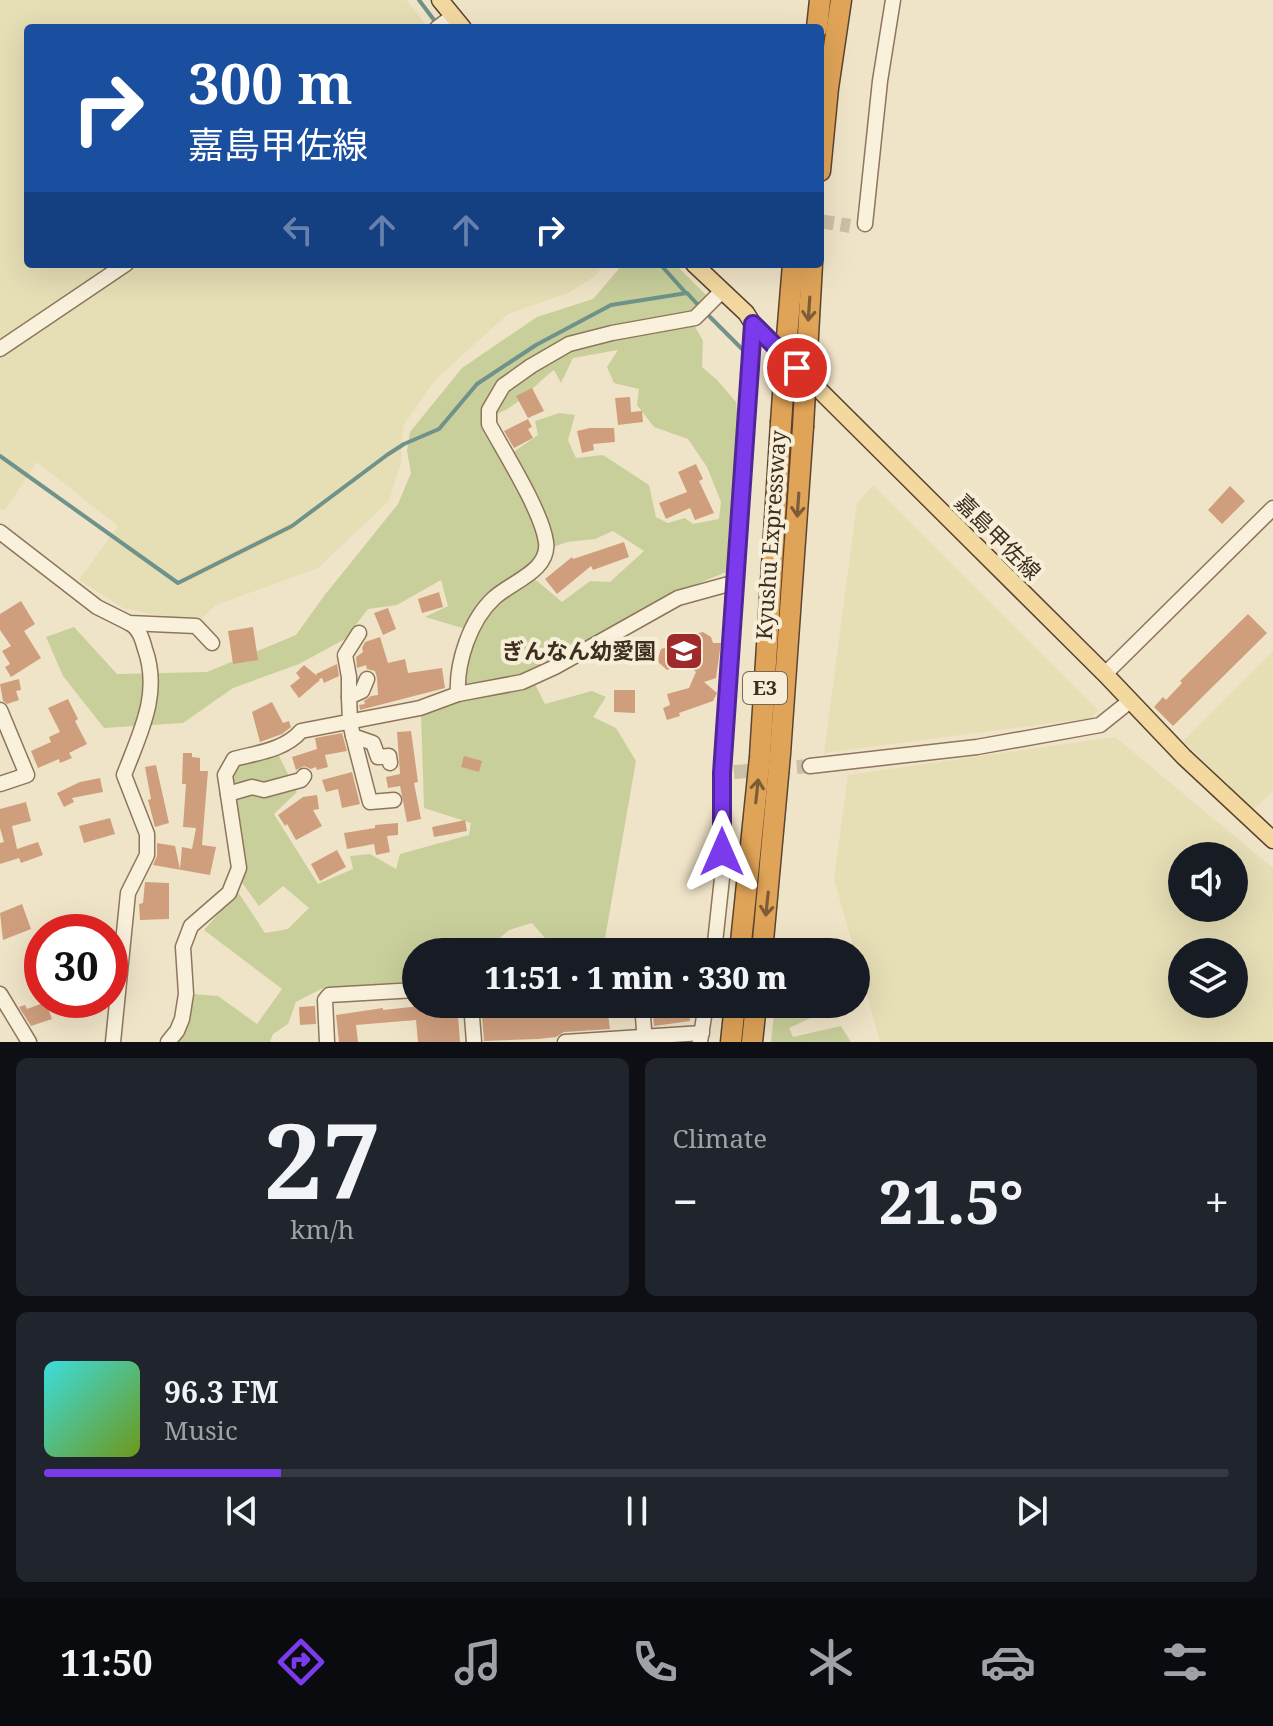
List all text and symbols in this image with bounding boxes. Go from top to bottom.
text: 300 m [188,44,353,120]
icon: right [56,56,160,160]
text: 嘉島甲佐線 [188,120,368,169]
icon: left [276,208,320,252]
icon: ahead [360,208,404,252]
icon: ahead [444,208,488,252]
icon: right [528,208,572,252]
one-way arrow [802,295,817,322]
pin [763,334,831,402]
icon: arrive [775,346,819,390]
street label: Kyushu Expressway [748,429,792,641]
street label: 嘉島甲佐線 [949,487,1048,586]
one-way arrow [790,491,805,518]
school or university icon: ぎんなん幼愛園 [663,630,705,672]
place label: ぎんなん幼愛園 [502,635,656,665]
road number: E3 [743,672,787,704]
one-way arrow [749,778,764,805]
position arrow [680,810,764,894]
map controls [1168,842,1248,1018]
button: sound [1168,842,1248,922]
one-way arrow [759,890,774,917]
speed limit sign: 30 [24,914,128,1018]
button: layers [1168,938,1248,1018]
text: 11:51 · 1 min · 330 m [485,957,787,998]
text: 27 [263,1088,381,1229]
text: Climate [673,1120,767,1156]
text: 21.5° [879,1160,1024,1242]
text: − [673,1171,698,1231]
text: + [1204,1171,1229,1231]
text: km/h [290,1211,354,1247]
text: 96.3 FM [164,1371,279,1412]
text: Music [164,1412,238,1448]
icon: previous [220,1489,264,1533]
icon: pause [615,1489,659,1533]
icon: next [1010,1489,1054,1533]
icon: directions [273,1634,329,1690]
icon: music [450,1634,506,1690]
icon: phone [627,1634,683,1690]
icon: climate [803,1634,859,1690]
icon: car [980,1634,1036,1690]
icon: filters [1157,1634,1213,1690]
text: 11:50 [60,1638,153,1687]

